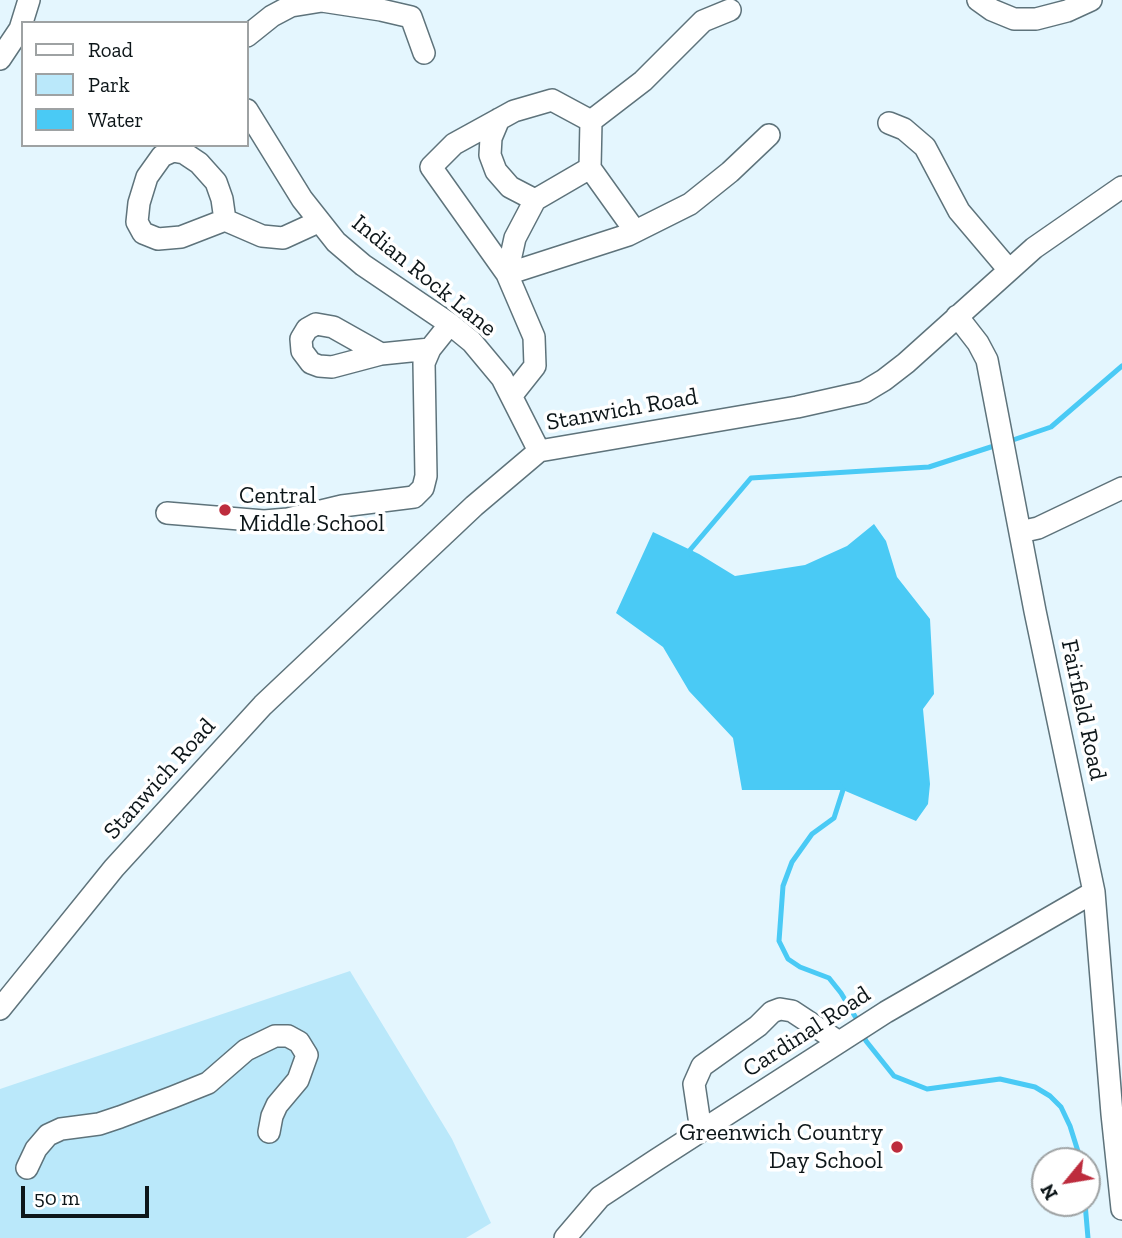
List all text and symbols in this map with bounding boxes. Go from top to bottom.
legend [21,21,248,147]
text: Road [88,37,133,62]
text: Park [88,72,130,97]
text: Water [88,107,143,132]
street label: Indian Rock Lane [346,209,502,343]
street label: Stanwich Road [544,383,700,437]
place label: Central Middle School [239,482,385,538]
marker: Central Middle School [217,502,233,518]
street label: Fairfield Road [1054,637,1112,783]
street label: Stanwich Road [98,712,222,846]
street label: Cardinal Road [738,980,876,1084]
place label: Greenwich Country Day School [679,1119,883,1175]
marker: Greenwich Country Day School [889,1139,905,1155]
north arrow [1031,1147,1101,1217]
scale bar [24,1172,152,1216]
text: N [1036,1180,1063,1204]
text: 50 m [34,1185,80,1210]

